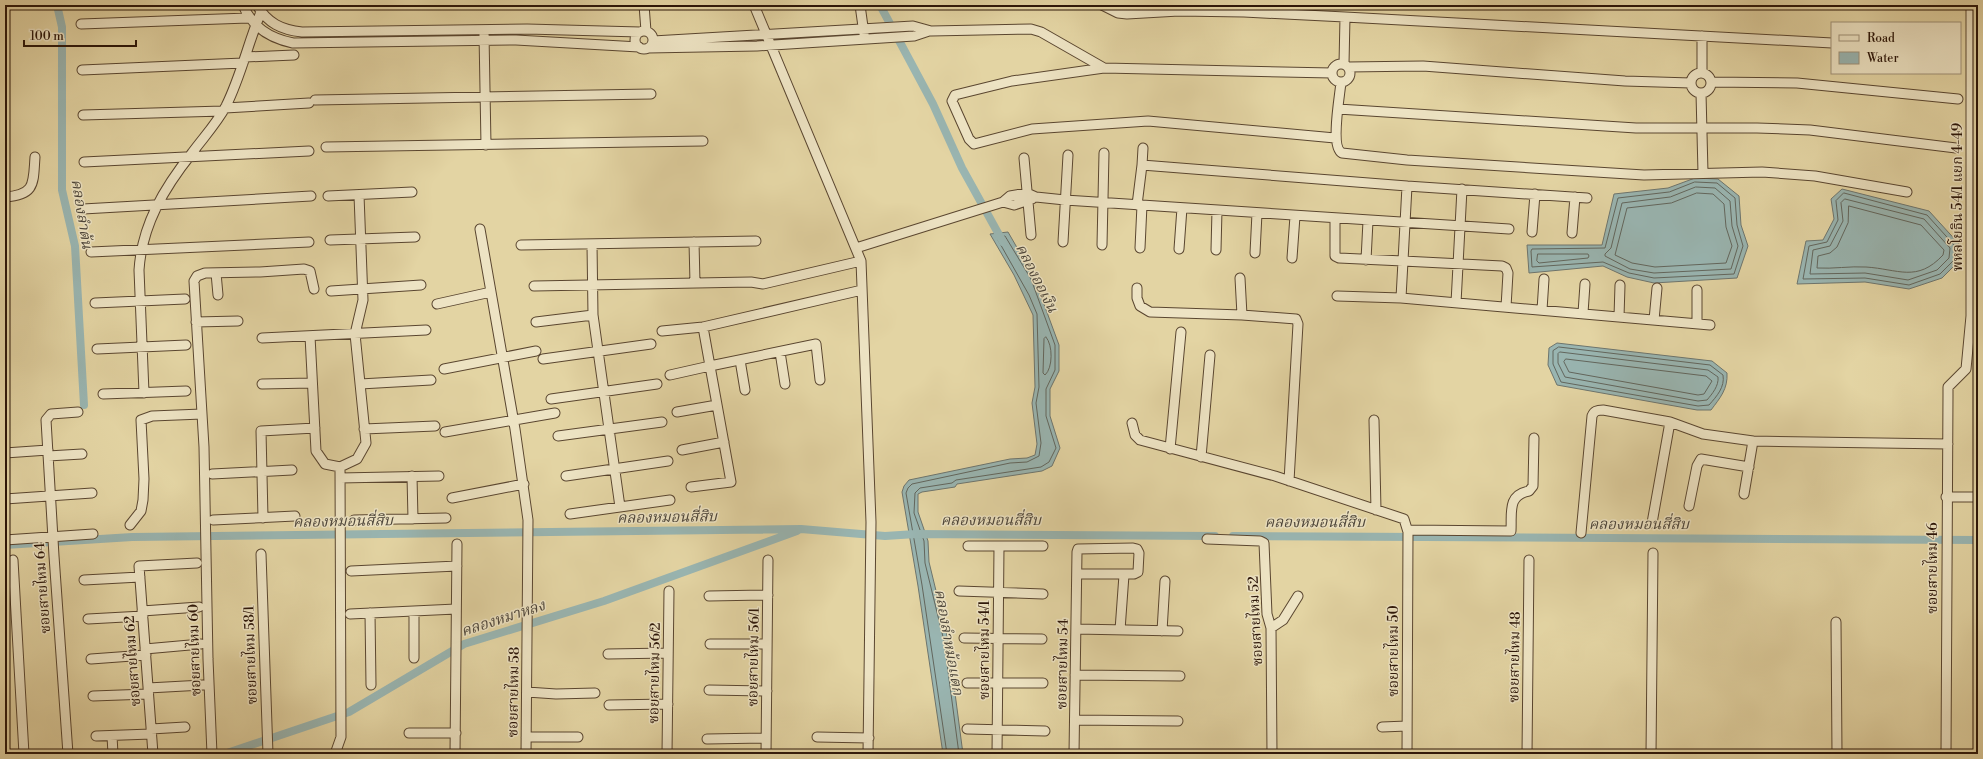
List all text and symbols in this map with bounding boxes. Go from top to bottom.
scale bar [24,22,136,48]
legend [1831,22,1961,74]
text: 100 m [30,29,64,44]
text: Road [1867,31,1895,46]
text: Water [1866,51,1899,66]
street label: พหลโยธิน 54/1 แยก 4-49 [1947,123,1967,271]
water label: คลองลำต้น [67,178,96,251]
water label: คลองออเงิน [1011,241,1062,316]
water label: คลองหมอนสี่สิบ [617,505,719,528]
water label: คลองหมอนสี่สิบ [293,509,395,532]
water label: คลองหมอนสี่สิบ [941,509,1043,530]
water label: คลองหมอนสี่สิบ [1265,511,1367,532]
water label: คลองหมอนสี่สิบ [1589,513,1691,534]
street label: ซอยสายไหม 46 [1922,522,1942,614]
street label: ซอยสายไหม 64 [29,542,55,634]
street label: ซอยสายไหม 52 [1243,575,1267,667]
water label: คลองลำหม้อแตก [930,587,967,698]
water label: คลองหมาหลง [459,596,548,641]
street label: ซอยสายไหม 54/1 [974,600,994,700]
street label: ซอยสายไหม 60 [182,604,206,696]
street label: ซอยสายไหม 58/1 [238,605,262,705]
street label: ซอยสายไหม 50 [1383,605,1403,697]
street label: ซอยสายไหม 56/1 [742,607,764,707]
street label: ซอยสายไหม 48 [1503,611,1525,703]
street label: ซอยสายไหม 62 [119,615,145,707]
street label: ซอยสายไหม 54 [1051,618,1073,710]
street label: ซอยสายไหม 56/2 [643,622,665,724]
street label: ซอยสายไหม 58 [502,646,524,738]

